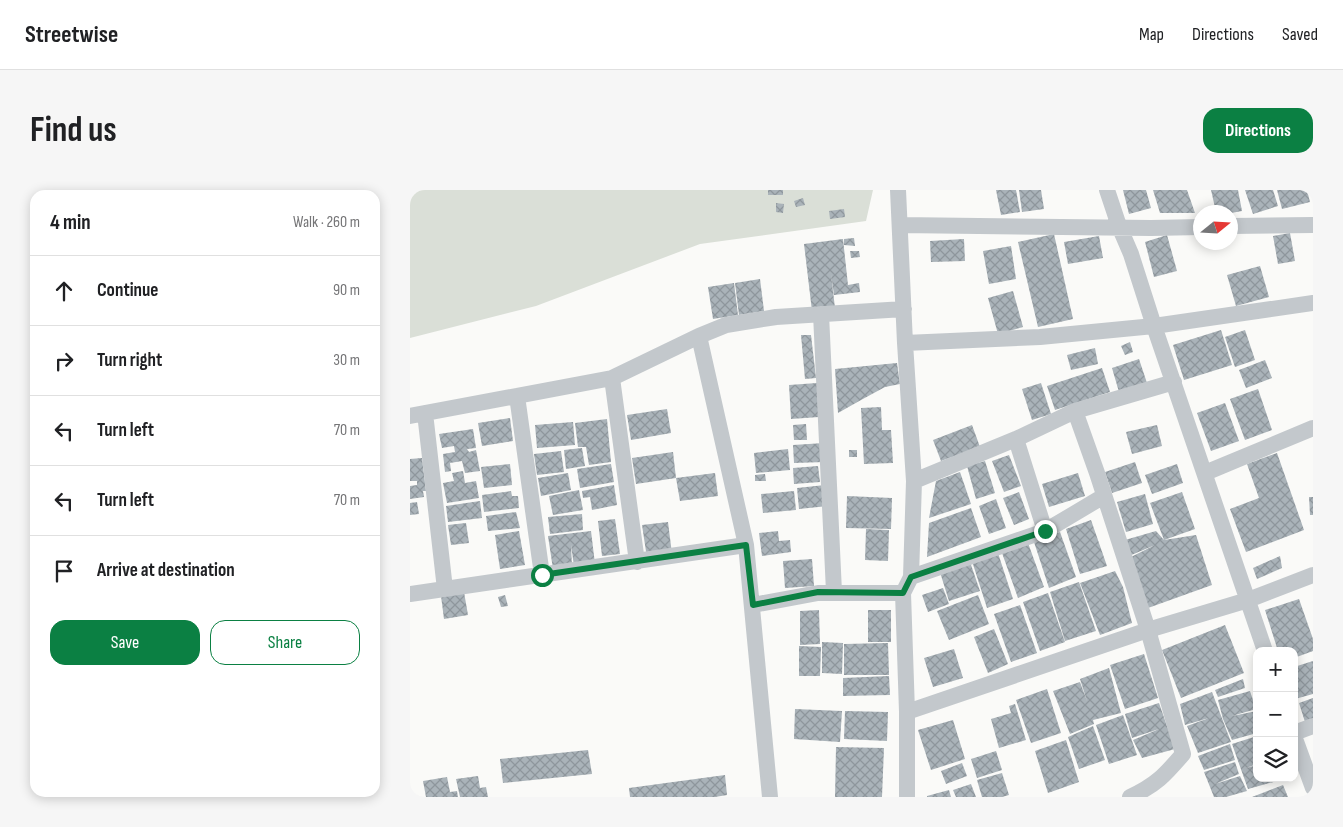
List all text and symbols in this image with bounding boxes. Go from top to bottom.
text: Streetwise [25,20,118,49]
text: Map [1139,24,1164,45]
text: Directions [1192,24,1254,45]
text: Saved [1282,24,1318,45]
button: Directions [1203,108,1313,153]
text: Find us [30,109,117,152]
north arrow [1193,205,1238,250]
text: 4 min [50,210,91,235]
text: Walk · 260 m [293,213,360,232]
icon: ahead [50,277,78,305]
text: Continue [97,279,158,302]
text: 90 m [333,281,360,300]
icon: right [50,347,78,375]
text: Turn right [97,349,162,372]
text: 30 m [333,351,360,370]
icon: left [50,417,78,445]
text: Turn left [97,419,154,442]
text: 70 m [334,421,360,440]
icon: left [50,487,78,515]
text: Turn left [97,489,154,512]
text: 70 m [334,491,360,510]
route end [1034,520,1057,543]
icon: arrive [50,557,78,585]
text: Arrive at destination [97,559,235,582]
route start [531,564,554,587]
button: Save [50,620,200,665]
button: Share [210,620,360,665]
map controls [1253,647,1298,782]
button: + [1253,647,1298,692]
button: − [1253,692,1298,737]
button: layers [1253,737,1298,782]

